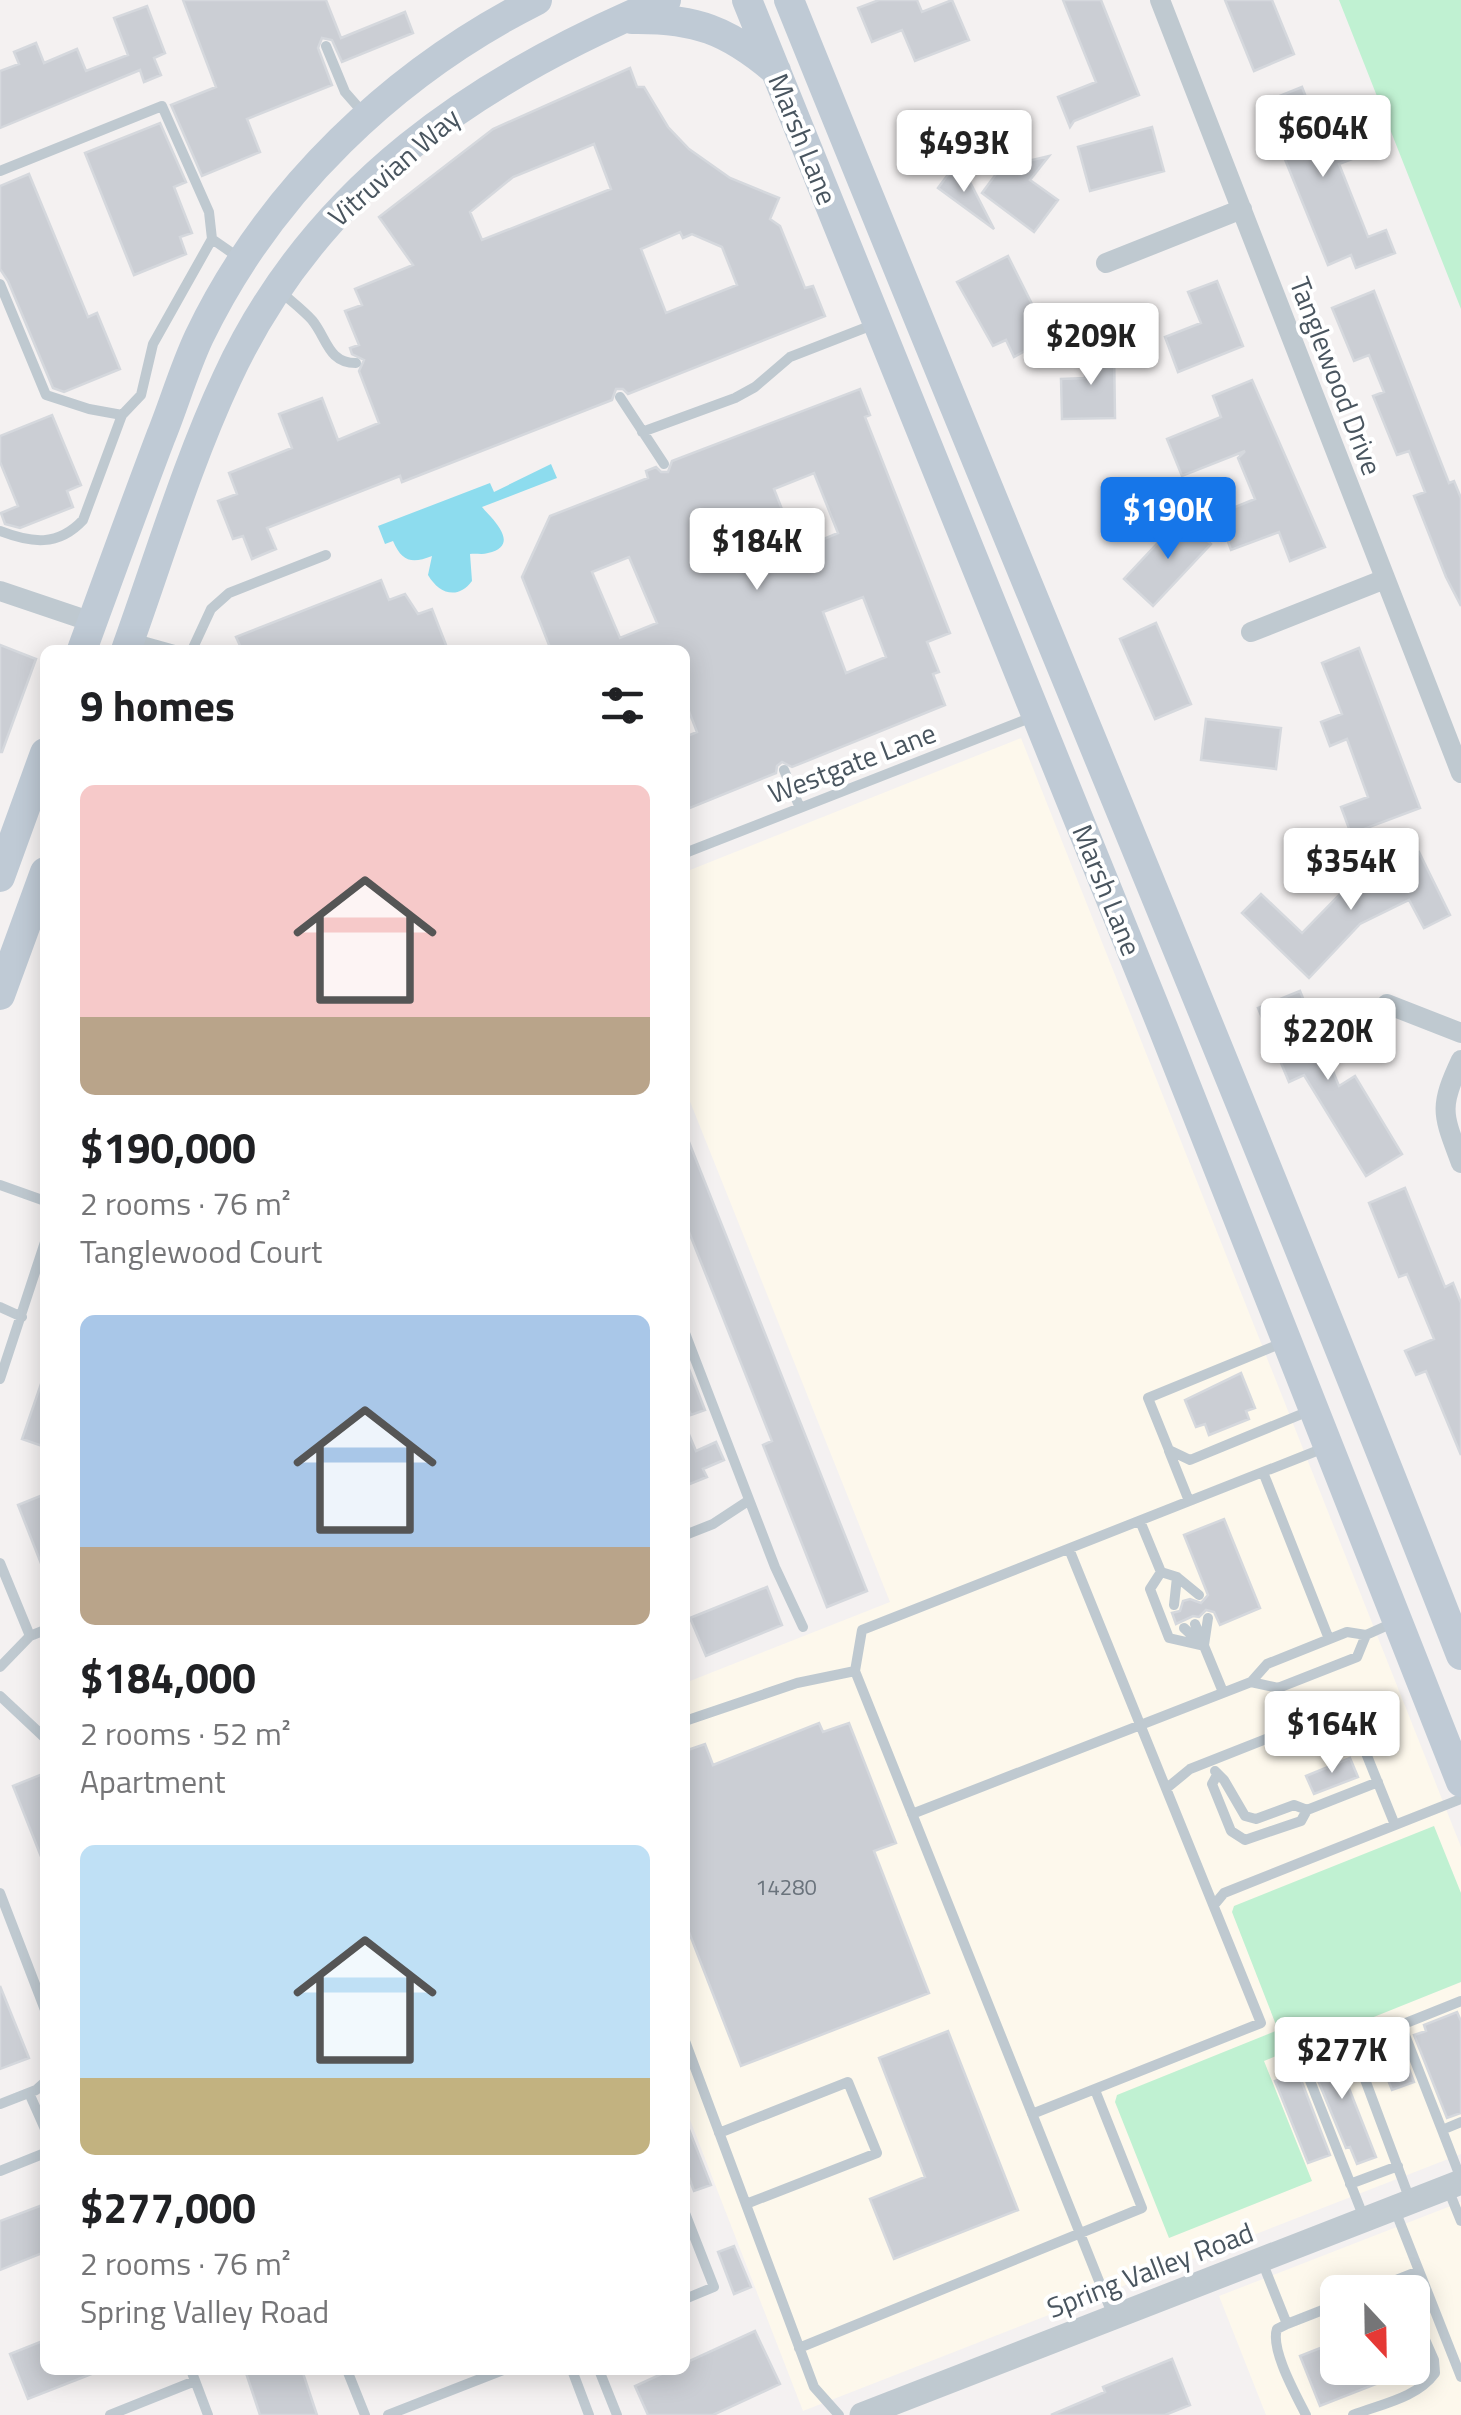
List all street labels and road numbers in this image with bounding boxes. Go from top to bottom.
street label: Marsh Lane [758,67,849,211]
street label: Vitruvian Way [318,97,469,236]
street label: Tanglewood Drive [1279,270,1394,481]
street label: Westgate Lane [762,711,942,814]
street label: Marsh Lane [1062,818,1153,962]
street label: Spring Valley Road [1040,2210,1259,2329]

